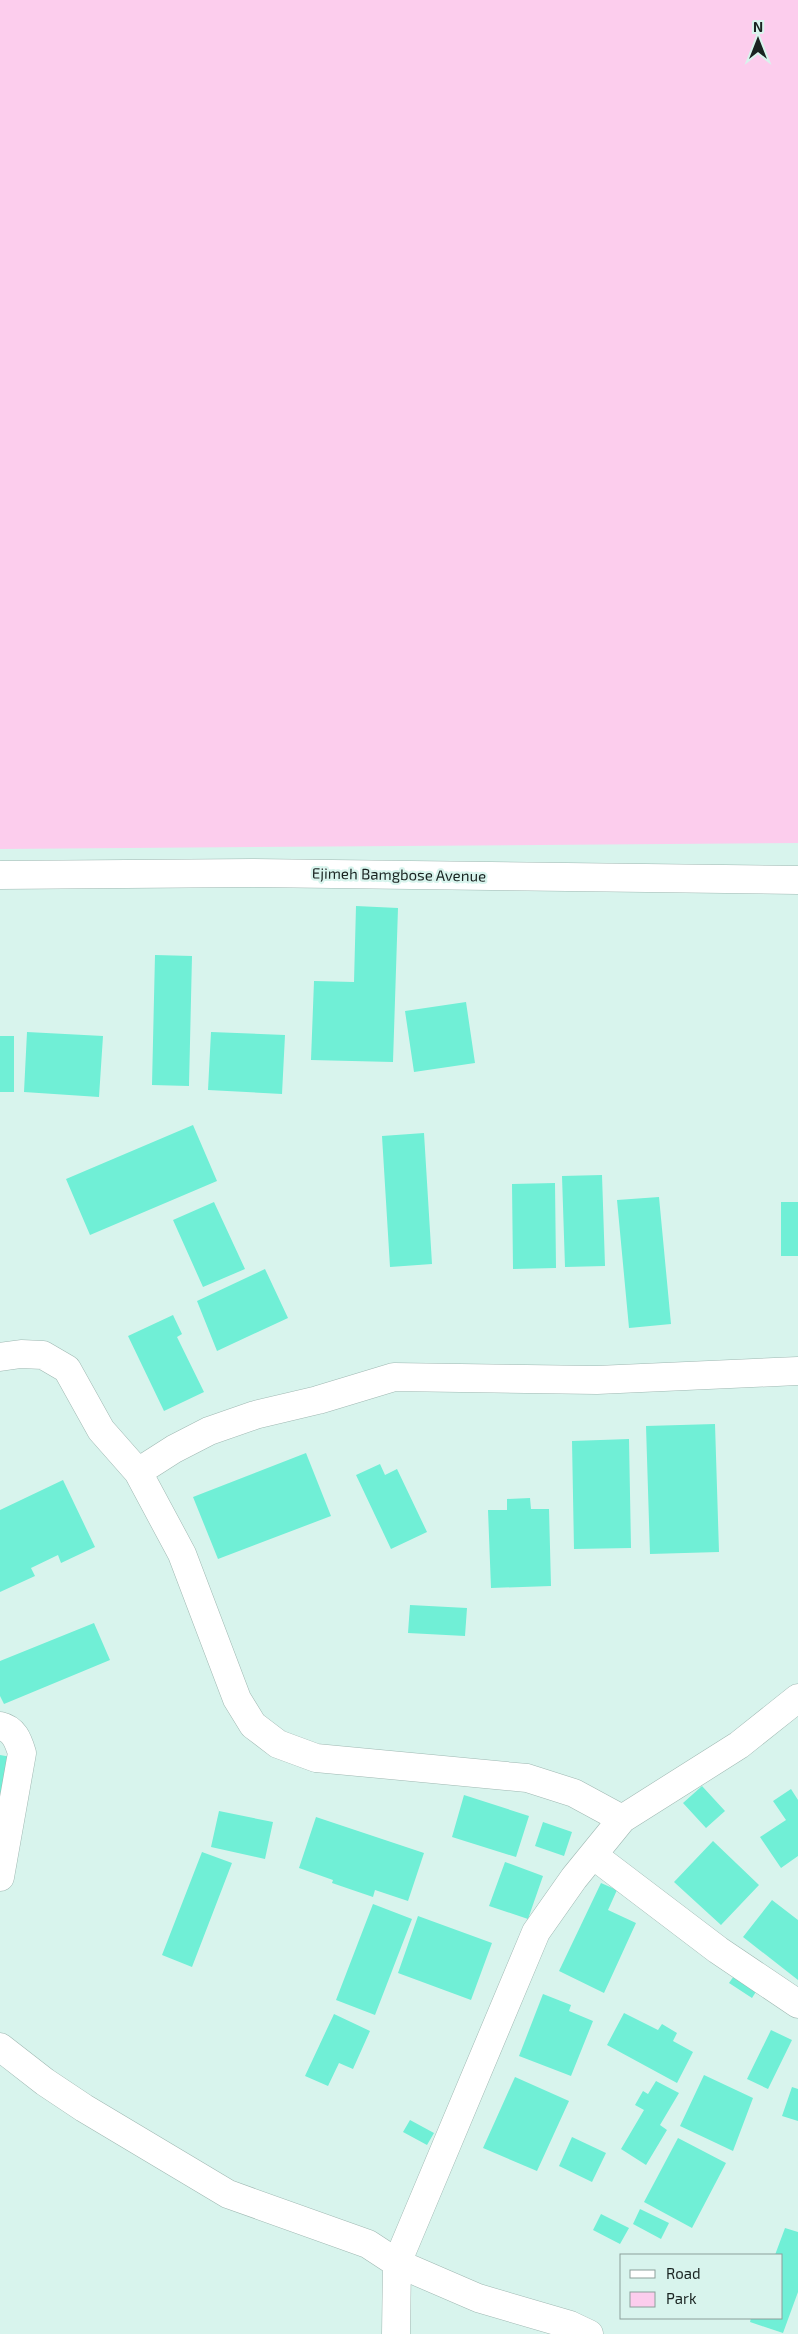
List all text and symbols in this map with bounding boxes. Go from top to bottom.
north arrow [733,15,783,65]
text: N [753,18,763,35]
street label: Ejimeh Bamgbose Avenue [312,863,486,886]
legend [620,2254,783,2319]
text: Road [666,2264,701,2282]
text: Park [666,2289,697,2307]

